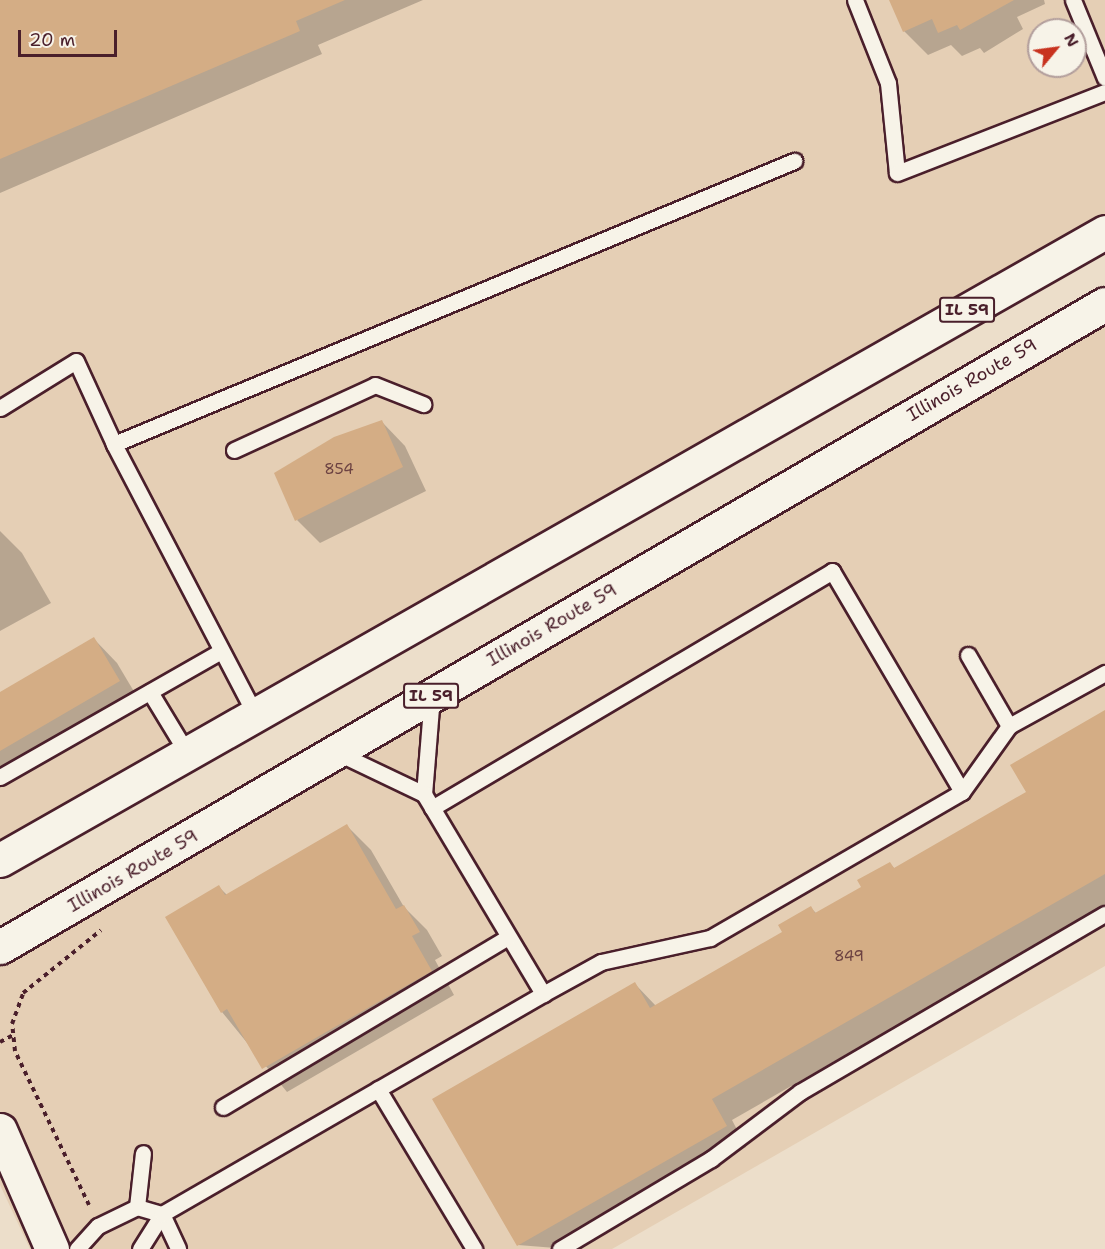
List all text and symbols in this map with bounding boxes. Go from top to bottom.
scale bar [21,18,120,56]
north arrow [1027,18,1087,78]
text: 20 m [29,28,75,52]
text: N [1059,29,1084,51]
road number: IL 59 [938,297,996,323]
street label: Illinois Route 59 [903,334,1041,426]
house number: 854 [324,461,354,479]
street label: Illinois Route 59 [483,579,621,671]
road number: IL 59 [402,683,460,709]
street label: Illinois Route 59 [64,825,202,917]
house number: 849 [834,948,864,966]

